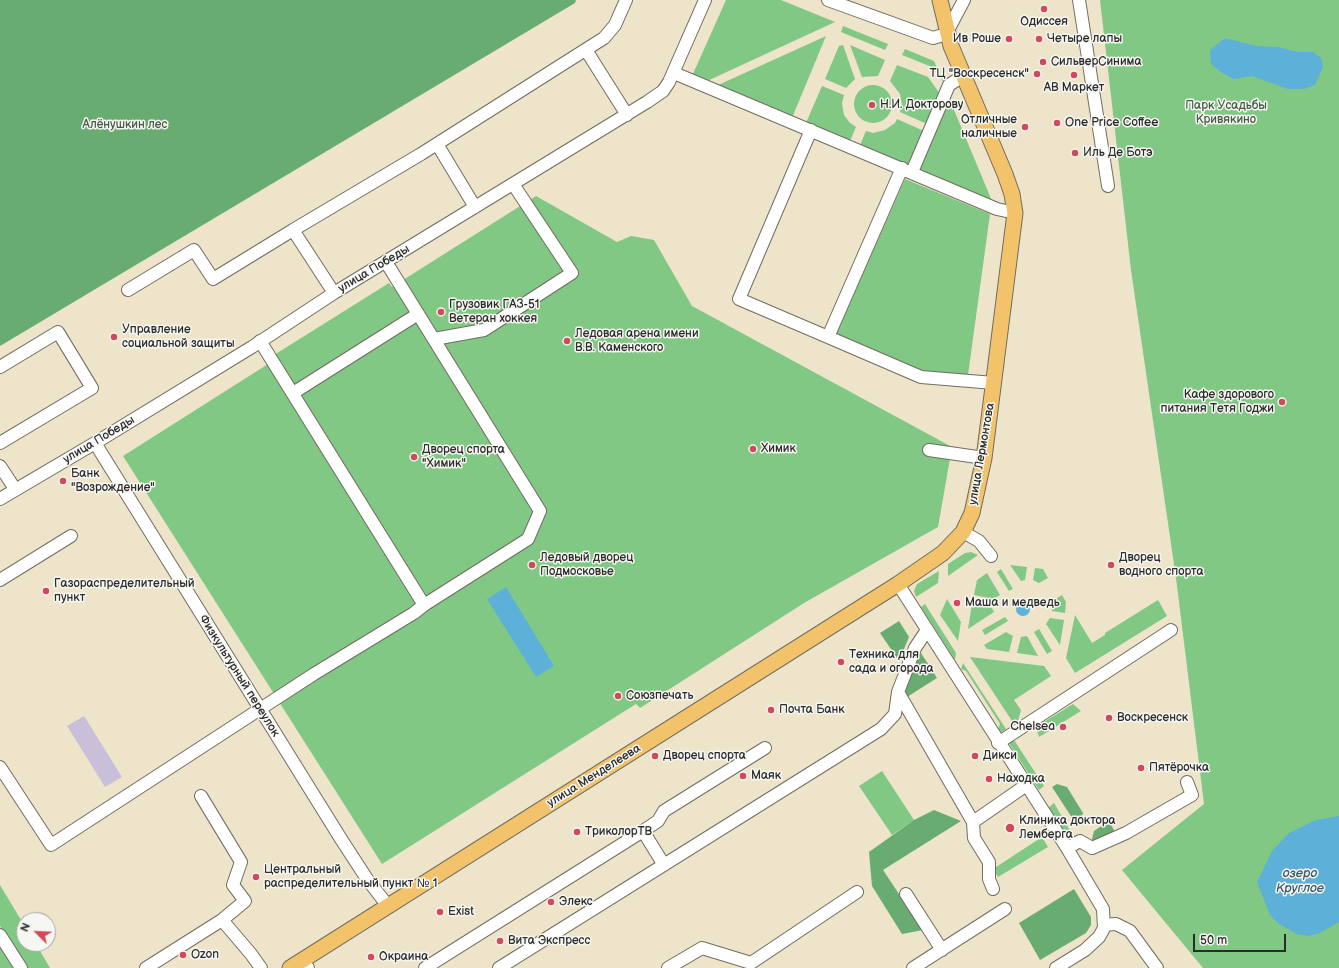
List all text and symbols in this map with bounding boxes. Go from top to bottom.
marker: Одиссея [1039,4,1049,14]
place label: Одиссея [1020,15,1068,29]
place label: Ив Роше [953,32,1001,46]
place label: Четыре лапы [1047,32,1122,46]
marker: Ив Роше [1004,34,1014,44]
marker: Четыре лапы [1034,34,1044,44]
place label: СильверСинима [1051,55,1142,69]
marker: СильверСинима [1038,57,1048,67]
place label: ТЦ "Воскресенск" [929,67,1029,81]
marker: ТЦ "Воскресенск" [1032,69,1042,79]
marker: АВ Маркет [1069,70,1079,80]
place label: АВ Маркет [1044,81,1104,95]
place label: Н.И. Докторову [880,98,963,112]
park label: Парк Усадьбы Кривякино [1185,99,1267,127]
marker: Н.И. Докторову [867,100,877,110]
place label: Отличные наличные [961,113,1017,141]
place label: One Price Coffee [1065,116,1158,130]
park label: Алёнушкин лес [83,118,167,132]
marker: One Price Coffee [1052,118,1062,128]
marker: Отличные наличные [1020,122,1030,132]
place label: Иль Де Ботэ [1083,146,1152,160]
marker: Иль Де Ботэ [1070,148,1080,158]
street label: улица Победы [336,242,412,296]
place label: Грузовик ГАЗ-51 Ветеран хоккея [449,298,539,326]
marker: Грузовик ГАЗ-51 Ветеран хоккея [436,307,446,317]
place label: Управление социальной защиты [122,323,235,351]
place label: Ледовая арена имени В.В. Каменского [575,327,699,355]
marker: Управление социальной защиты [109,332,119,342]
marker: Ледовая арена имени В.В. Каменского [562,336,572,346]
place label: Кафе здорового питания Тетя Годжи [1161,388,1274,416]
marker: Кафе здорового питания Тетя Годжи [1277,397,1287,407]
street label: улица Лермонтова [966,402,998,506]
street label: улица Победы [61,413,137,467]
place label: Химик [761,442,796,456]
place label: Дворец спорта "Химик" [422,443,505,471]
marker: Химик [748,444,758,454]
marker: Дворец спорта "Химик" [409,452,419,462]
place label: Банк "Возрождение" [71,467,155,495]
marker: Банк "Возрождение" [58,476,68,486]
place label: Ледовый дворец Подмосковье [540,551,633,579]
place label: Дворец водного спорта [1119,551,1204,579]
marker: Ледовый дворец Подмосковье [527,560,537,570]
marker: Дворец водного спорта [1106,560,1116,570]
place label: Газораспределительный пункт [54,577,195,605]
marker: Газораспределительный пункт [41,586,51,596]
place label: Маша и медведь [965,596,1060,610]
marker: Маша и медведь [952,598,962,608]
street label: Физкультурный переулок [196,612,282,740]
place label: Техника для сада и огорода [849,648,934,676]
marker: Техника для сада и огорода [836,657,846,667]
place label: Союзпечать [626,689,693,703]
marker: Союзпечать [613,691,623,701]
place label: Почта Банк [779,703,845,717]
marker: Почта Банк [766,705,776,715]
place label: Воскресенск [1117,711,1188,725]
marker: Воскресенск [1104,713,1114,723]
place label: Chelsea [1010,720,1055,734]
marker: Chelsea [1058,722,1068,732]
street label: улица Менделеева [545,741,643,811]
place label: Дворец спорта [663,749,746,763]
place label: Дикси [983,749,1017,763]
marker: Дворец спорта [650,751,660,761]
marker: Дикси [970,751,980,761]
place label: Пятёрочка [1149,761,1209,775]
marker: Пятёрочка [1136,763,1146,773]
place label: Маяк [751,769,781,783]
marker: Маяк [738,771,748,781]
place label: Находка [997,772,1045,786]
marker: Находка [984,774,994,784]
place label: Клиника доктора Лемберга [1019,814,1116,842]
marker: Клиника доктора Лемберга [1004,822,1016,834]
place label: ТриколорТВ [585,825,652,839]
marker: ТриколорТВ [572,827,582,837]
place label: Центральный распределительный пункт № 1 [264,863,437,891]
water label: озеро Круглое [1276,866,1324,897]
marker: Центральный распределительный пункт № 1 [251,872,261,882]
place label: Элекс [559,895,593,909]
marker: Элекс [546,897,556,907]
place label: Exist [448,905,474,919]
marker: Exist [435,907,445,917]
north arrow [16,912,56,952]
text: N [18,921,33,934]
scale bar [1195,926,1288,952]
text: 50 m [1200,933,1227,948]
place label: Вита Экспресс [508,934,590,948]
marker: Вита Экспресс [495,936,505,946]
place label: Ozon [191,948,219,962]
marker: Ozon [178,950,188,960]
place label: Окраина [379,950,428,964]
marker: Окраина [366,952,376,962]

